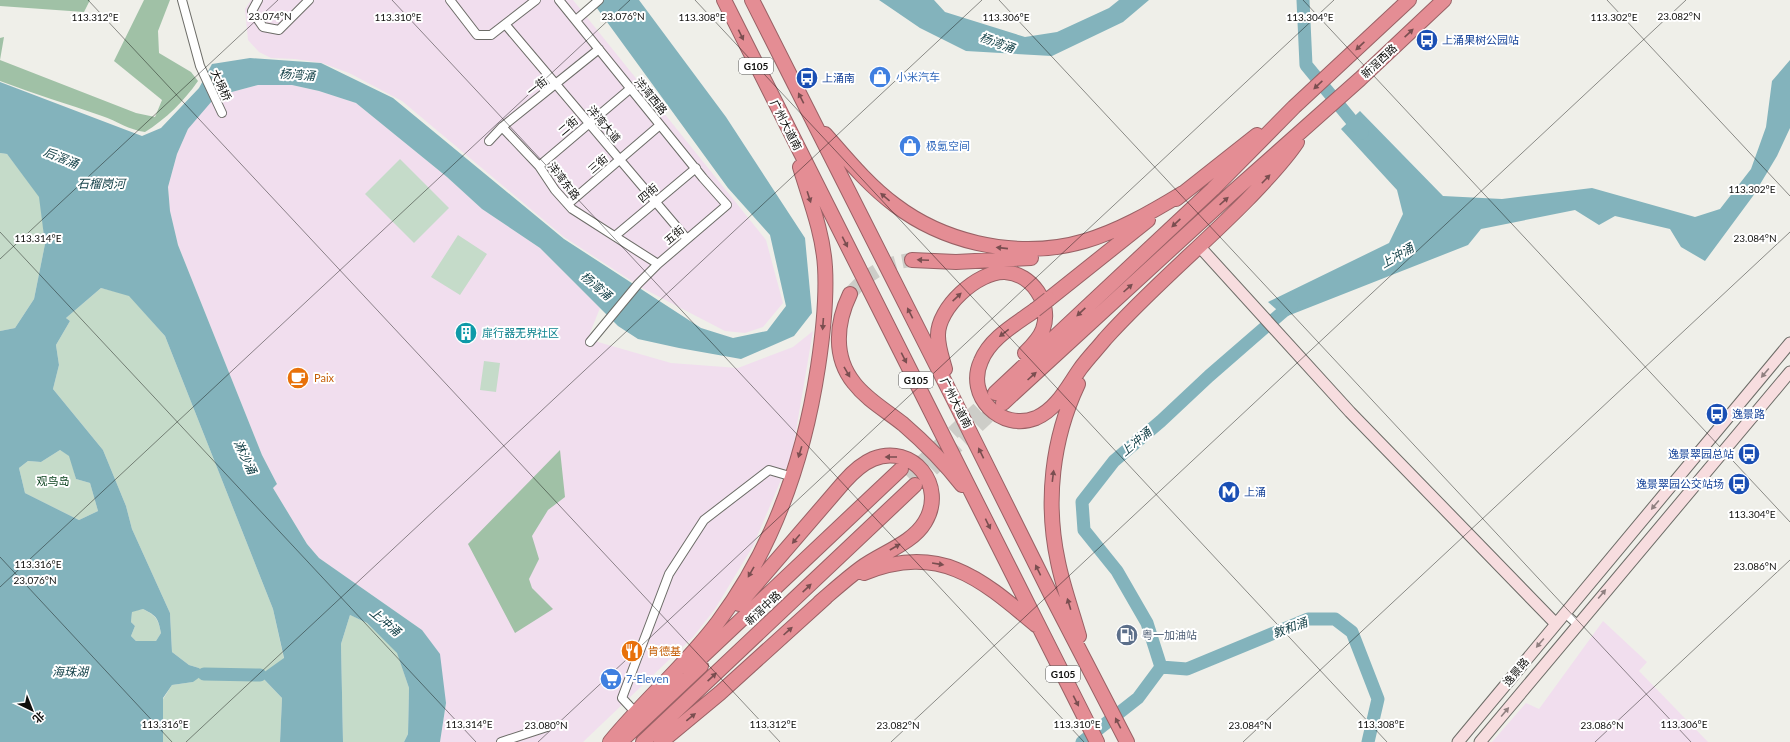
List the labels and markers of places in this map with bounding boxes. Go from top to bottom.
bus stop icon: 上涌果树公园站 [1414,27,1440,53]
place label: 上涌果树公园站 [1442,33,1519,46]
shop icon: 小米汽车 [867,64,893,90]
bus stop icon: 上涌南 [794,65,820,91]
place label: 小米汽车 [896,70,940,83]
place label: 上涌南 [822,71,855,84]
shop icon: 极氪空间 [897,133,923,159]
place label: 极氪空间 [926,139,970,152]
building icon: 扉行器无界社区 [453,320,479,346]
place label: 扉行器无界社区 [482,326,559,339]
cafe icon: Paix [285,365,311,391]
place label: Paix [314,371,335,384]
bus stop icon: 逸景路 [1704,401,1730,427]
place label: 逸景路 [1732,407,1765,420]
bus stop icon: 逸景翠园总站 [1736,441,1762,467]
place label: 逸景翠园总站 [1668,447,1734,460]
bus stop icon: 逸景翠园公交站场 [1726,471,1752,497]
place label: 逸景翠园公交站场 [1636,477,1724,490]
metro station icon: 上涌 [1216,479,1242,505]
place label: 上涌 [1244,485,1266,498]
fuel station icon: 粤一加油站 [1114,622,1140,648]
place label: 粤一加油站 [1142,628,1197,641]
restaurant icon: 肯德基 [619,638,645,664]
place label: 肯德基 [648,644,681,657]
supermarket icon: 7-Eleven [598,666,624,692]
place label: 7-Eleven [626,672,669,685]

